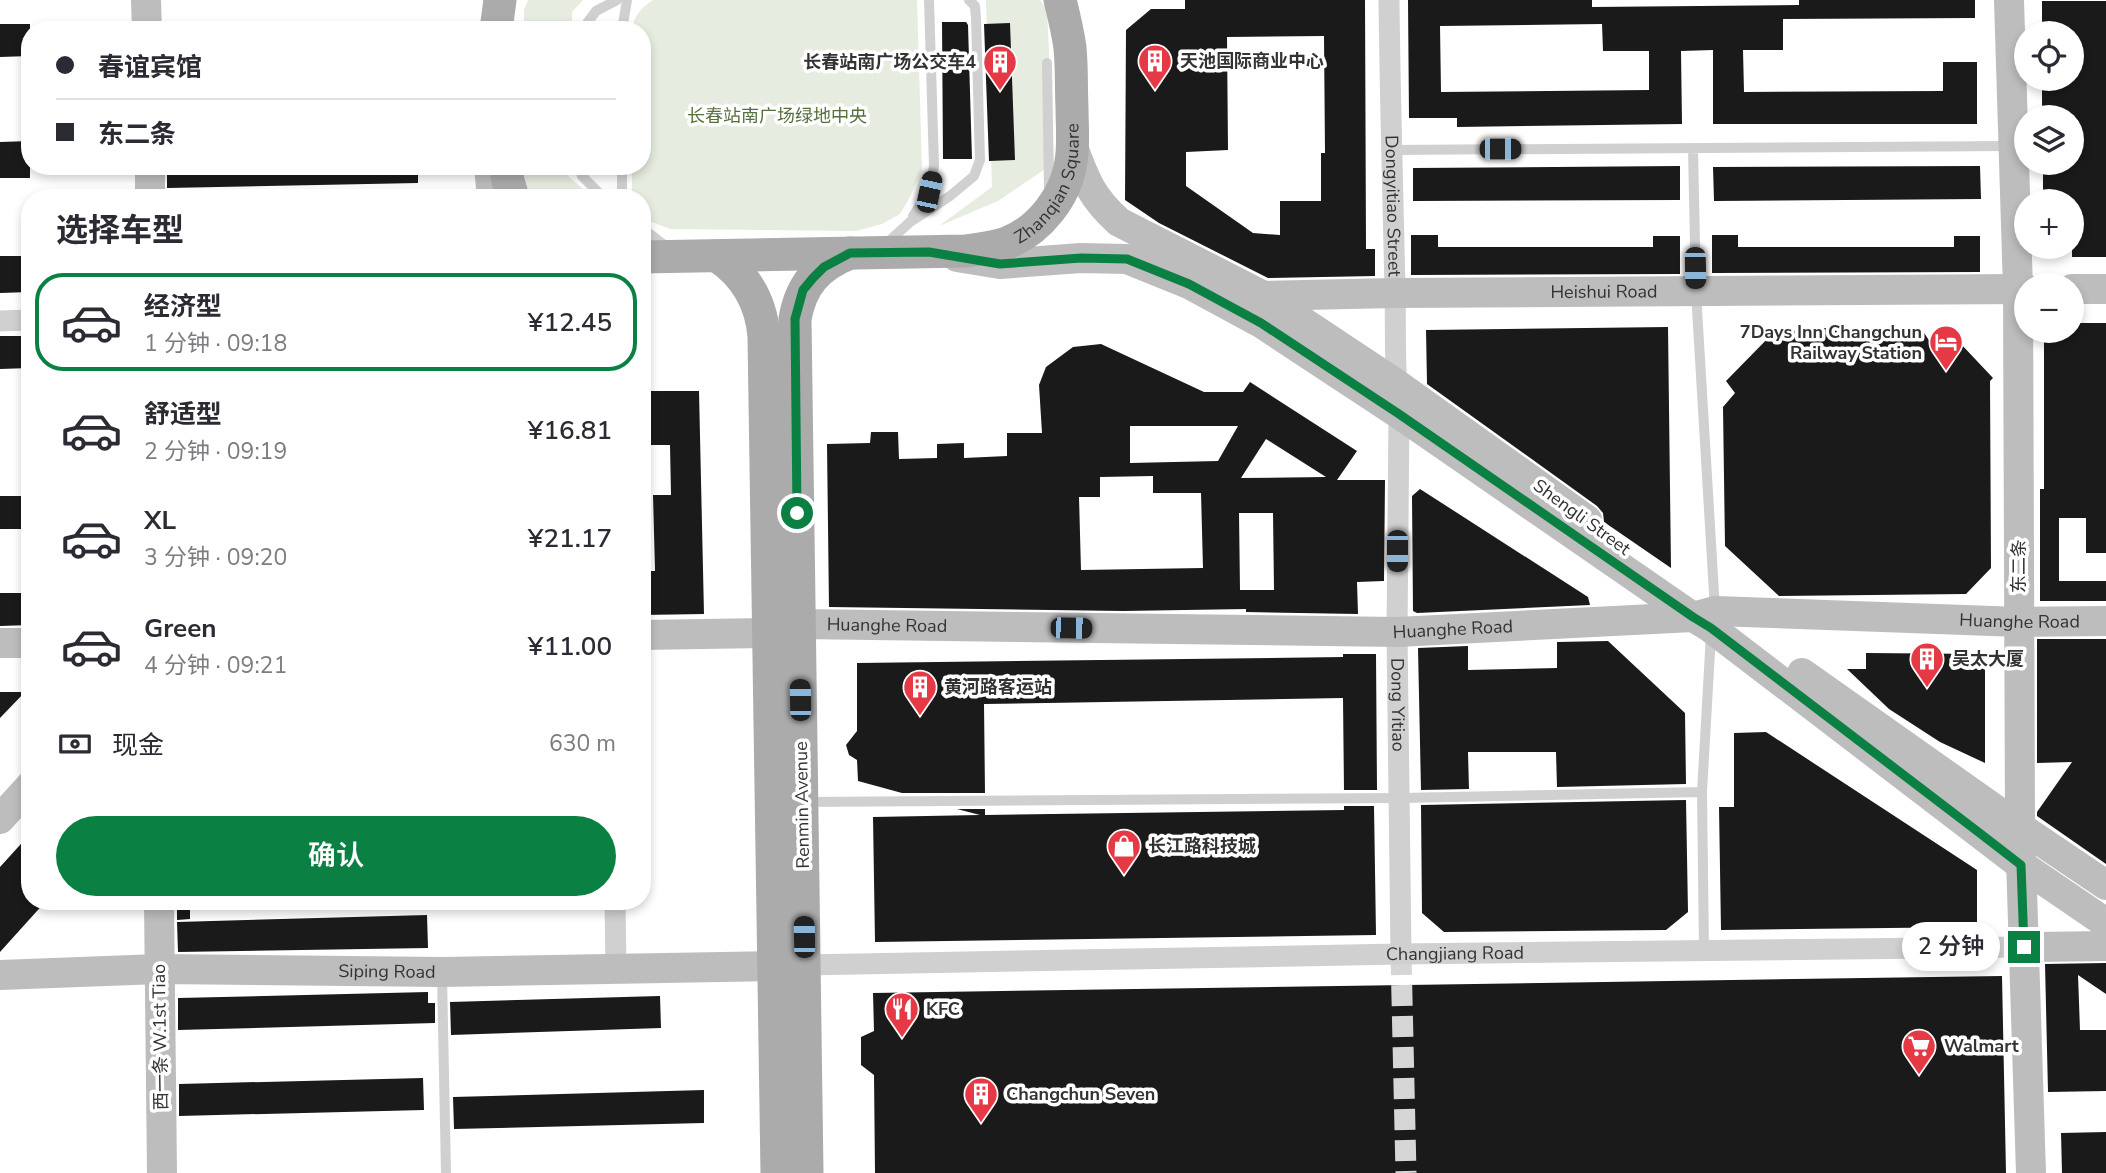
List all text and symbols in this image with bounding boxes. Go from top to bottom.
map controls [2014,21,2084,343]
button: locate [2014,21,2084,91]
building icon: 天池国际商业中心 [1136,42,1174,91]
building icon: 长春站南广场公交车4 [981,43,1019,92]
place label: 天池国际商业中心 [1180,49,1324,73]
text: 春谊宾馆 [98,50,202,85]
place label: 长春站南广场公交车4 [803,50,976,74]
park label: 长春站南广场绿地中央 [687,104,867,128]
button: layers [2014,105,2084,175]
text: 东二条 [98,117,176,152]
street label: Zhanqian Square [1010,123,1085,249]
street label: Dongyitiao Street [1379,135,1407,278]
car [1480,139,1522,160]
car [915,169,944,215]
button: + [2014,189,2084,259]
text: 选择车型 [56,209,184,252]
car [1685,247,1706,289]
button: − [2014,273,2084,343]
street label: Heishui Road [1550,279,1658,304]
text: 经济型 [144,289,222,324]
icon: car [60,291,123,354]
text: ¥12.45 [528,305,612,340]
place label: 7Days Inn Changchun Railway Station [1740,320,1922,365]
hotel icon: 7Days Inn Changchun Railway Station [1927,323,1965,372]
text: 1 分钟 · 09:18 [144,328,287,359]
text: 舒适型 [144,397,222,432]
icon: car [60,399,123,462]
text: ¥16.81 [528,413,612,448]
text: 2 分钟 · 09:19 [144,436,287,467]
street label: Shengli Street [1528,474,1636,561]
route start [781,497,813,529]
text: XL [144,503,176,538]
icon: car [60,507,123,570]
text: ¥21.17 [528,521,612,556]
car [1387,530,1408,572]
street label: 东二条 [2007,539,2031,593]
text: 3 分钟 · 09:20 [144,542,287,573]
street label: Huanghe Road [1959,608,2080,634]
text: Green [144,611,217,646]
street label: Huanghe Road [827,612,947,638]
street label: Huanghe Road [1392,614,1514,644]
icon: car [60,615,123,678]
car [1050,617,1093,639]
text: ¥11.00 [528,629,612,664]
building icon: 吴太大厦 [1908,640,1946,689]
place label: 吴太大厦 [1952,647,2024,671]
text: 4 分钟 · 09:21 [144,650,287,681]
street label: Dong Yitiao [1385,658,1410,752]
building icon: 黄河路客运站 [901,668,939,717]
place label: 黄河路客运站 [944,675,1052,699]
car [790,679,811,721]
icon: cash [56,725,94,763]
text: 现金 [112,728,164,763]
text: 630 m [549,728,616,759]
street label: Renmin Avenue [789,741,815,869]
button: 确认 [56,816,616,896]
shop icon: 长江路科技城 [1105,827,1143,876]
place label: 长江路科技城 [1148,834,1256,858]
car [794,916,815,958]
callout: 2 分钟 [1902,922,2000,972]
text: 2 分钟 [1918,931,1984,962]
route end [2008,931,2040,963]
street label: Changjiang Road [1386,941,1524,966]
street label: Siping Road [338,959,436,984]
street label: 西一条 W.1st Tiao [147,964,173,1110]
restaurant icon: KFC [883,990,921,1039]
place label: KFC [926,997,960,1021]
supermarket icon: Walmart [1900,1027,1938,1076]
place label: Walmart [1944,1034,2019,1058]
building icon: Changchun Seven [962,1075,1000,1124]
place label: Changchun Seven [1006,1082,1155,1106]

